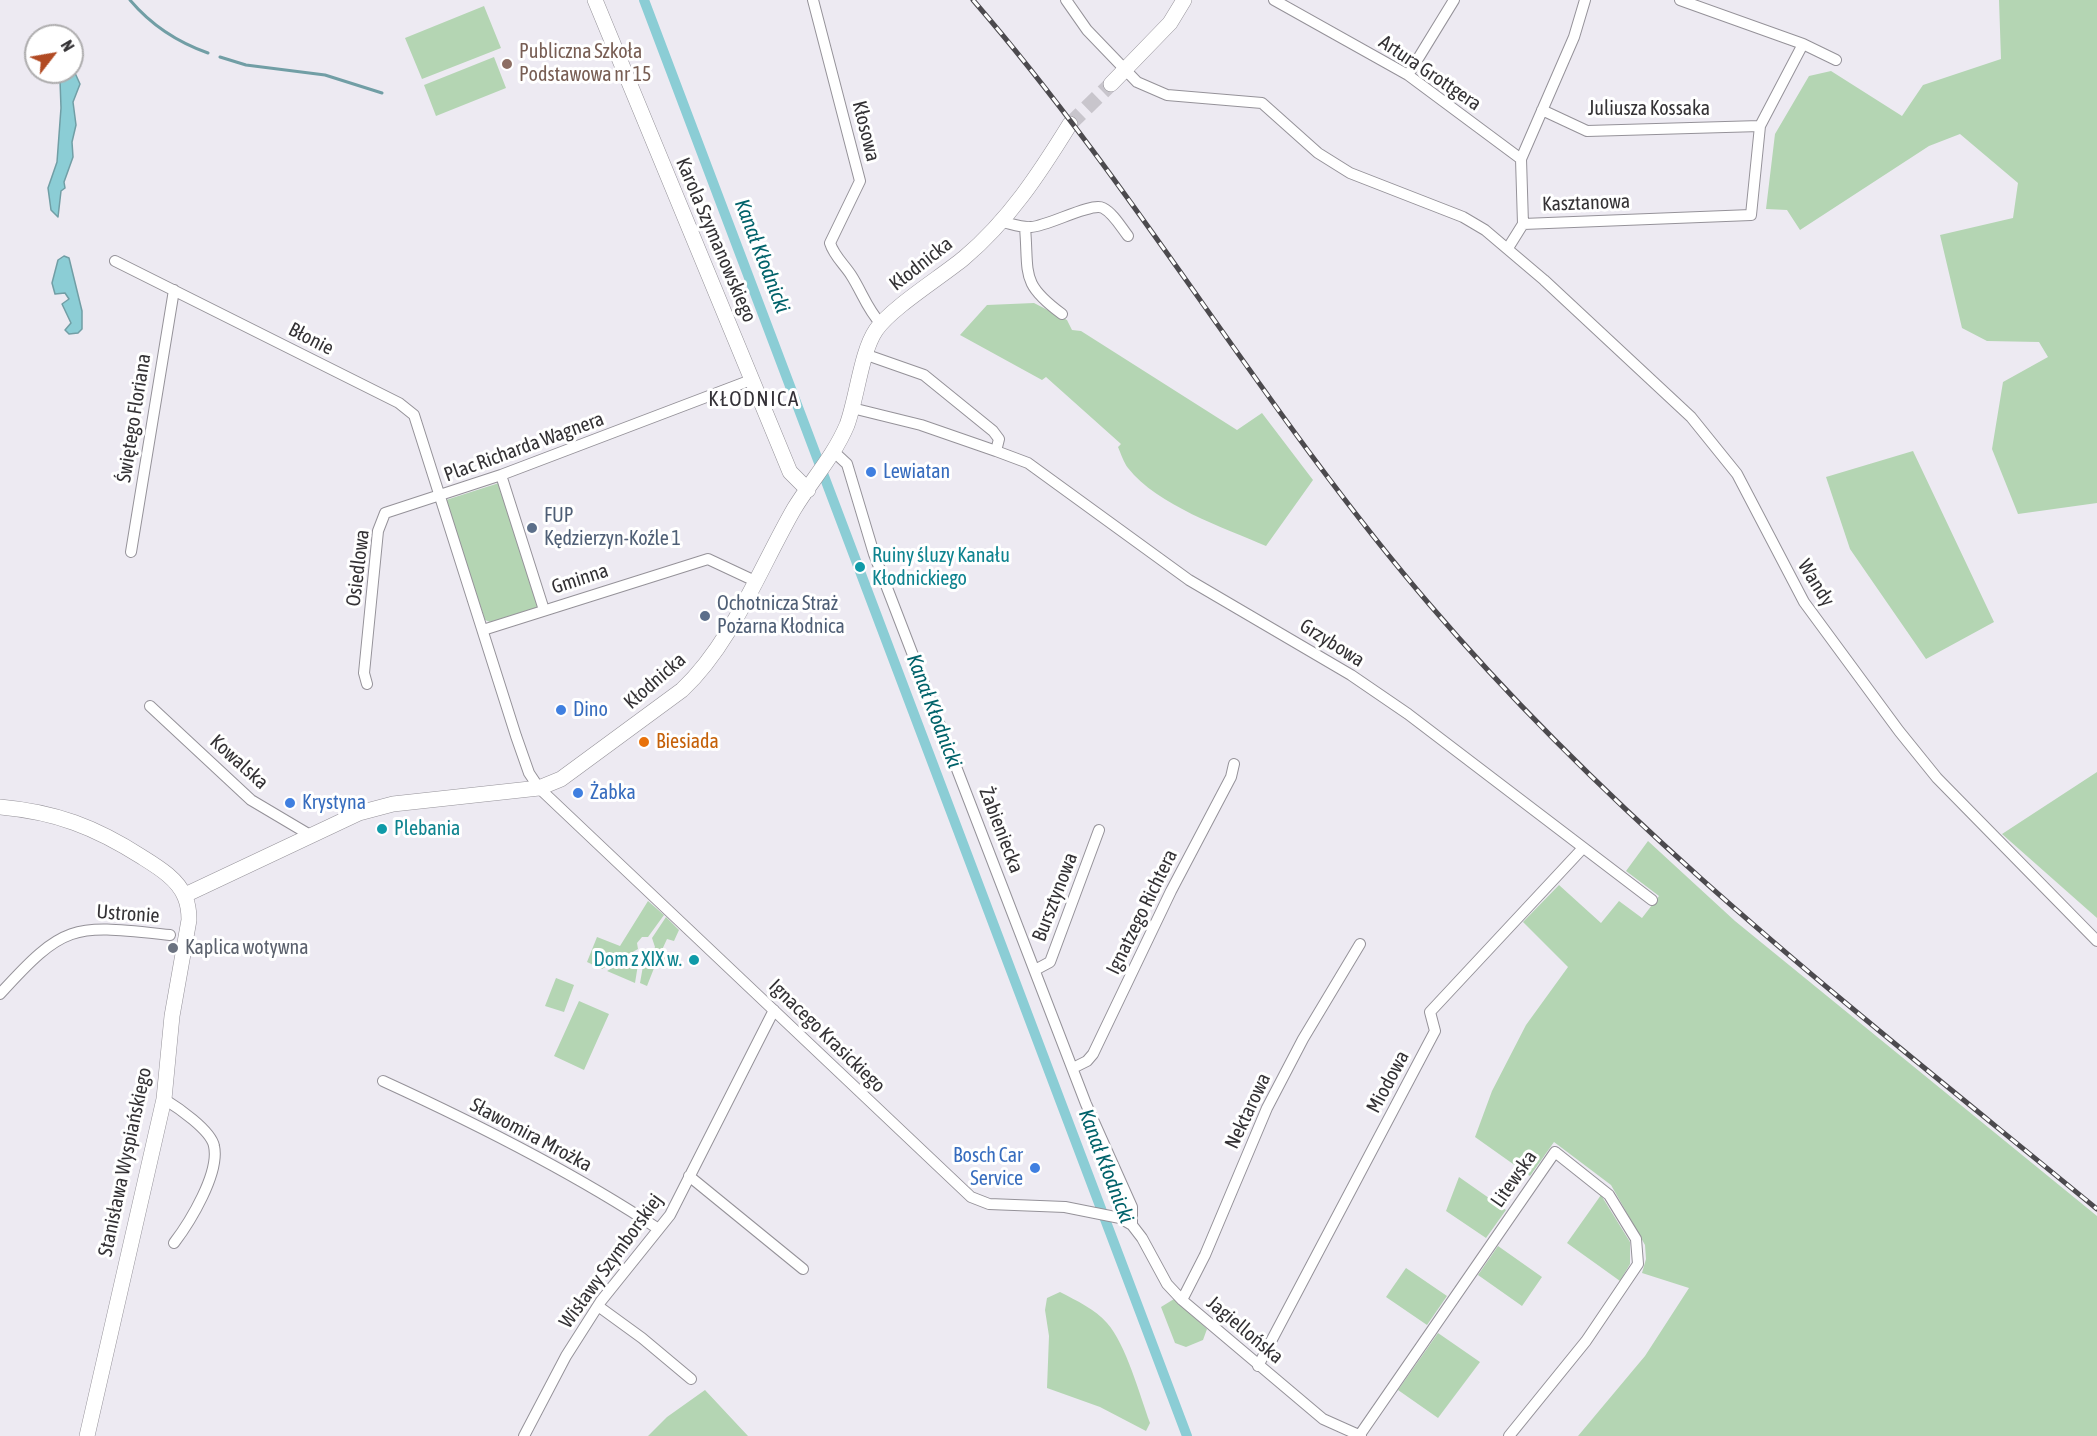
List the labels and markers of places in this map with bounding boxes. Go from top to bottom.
place label: Publiczna Szkoła Podstawowa nr 15 [519,40,651,87]
marker: Publiczna Szkoła Podstawowa nr 15 [500,57,514,71]
place label: Lewiatan [883,460,950,484]
marker: Lewiatan [864,465,878,479]
place label: FUP Kędzierzyn-Koźle 1 [544,504,681,551]
marker: FUP Kędzierzyn-Koźle 1 [525,521,539,535]
place label: Ruiny śluzy Kanału Kłodnickiego [872,544,1010,591]
marker: Ruiny śluzy Kanału Kłodnickiego [853,560,867,574]
place label: Ochotnicza Straż Pożarna Kłodnica [717,592,845,639]
marker: Ochotnicza Straż Pożarna Kłodnica [698,609,712,623]
place label: Dino [573,698,608,722]
marker: Dino [554,703,568,717]
place label: Biesiada [656,730,719,754]
marker: Biesiada [637,735,651,749]
place label: Żabka [590,781,636,805]
marker: Żabka [571,786,585,800]
place label: Krystyna [302,791,366,815]
marker: Krystyna [283,796,297,810]
place label: Plebania [394,817,460,841]
marker: Plebania [375,822,389,836]
place label: Kaplica wotywna [185,936,309,960]
marker: Kaplica wotywna [166,941,180,955]
place label: Dom z XIX w. [594,948,682,972]
marker: Dom z XIX w. [687,953,701,967]
place label: Bosch Car Service [953,1144,1023,1191]
marker: Bosch Car Service [1028,1161,1042,1175]

